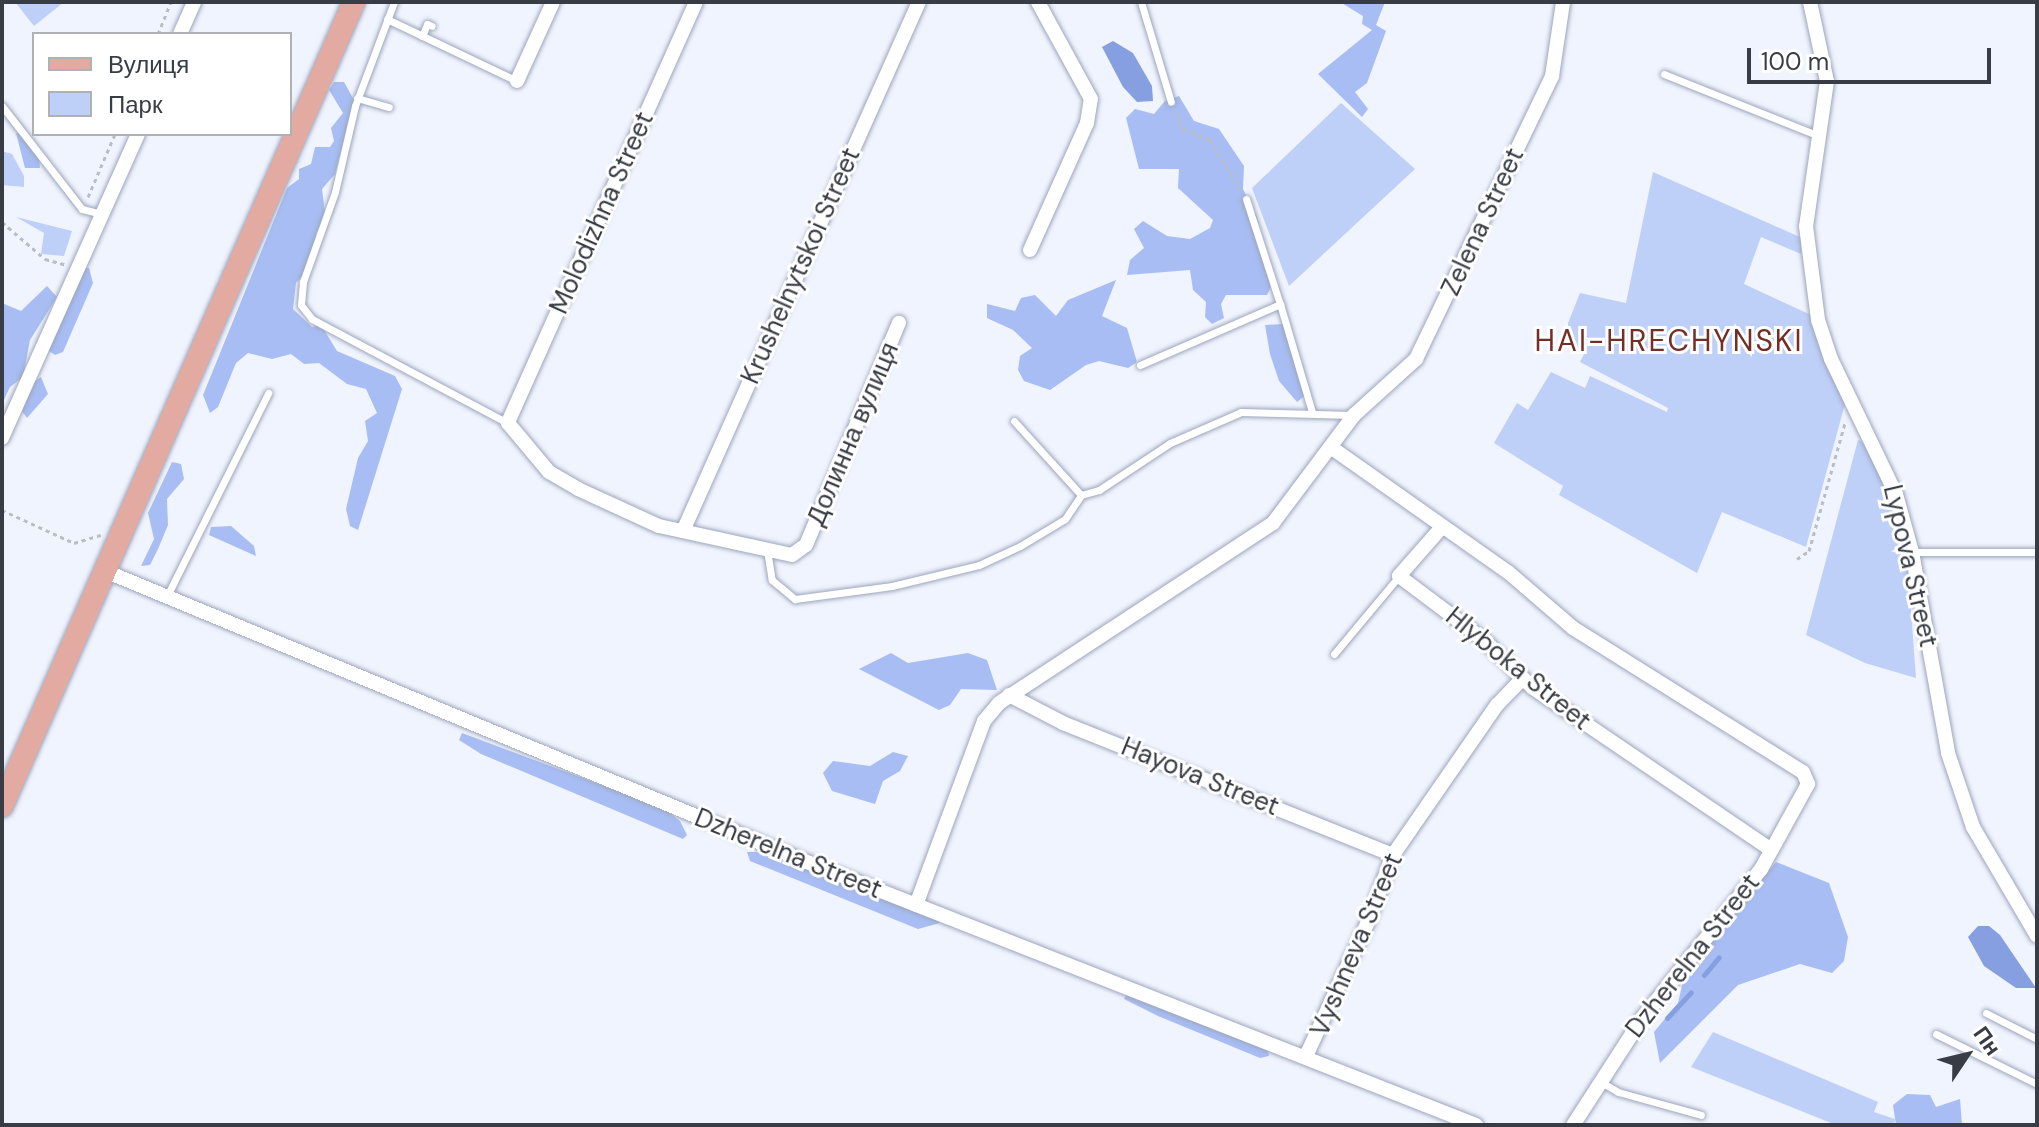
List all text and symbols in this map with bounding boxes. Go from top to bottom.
legend [32,32,292,136]
scale bar [1751,32,1995,82]
text: 100 m [1761,46,1829,77]
text: Вулиця [108,49,189,80]
text: Парк [108,89,162,120]
street label: Molodizhna Street [544,107,660,319]
street label: Krushelnytskoi Street [735,143,867,389]
street label: Zelena Street [1435,143,1531,301]
district label: HAI-HRECHYNSKI [1535,323,1803,359]
street label: Долинна вулиця [800,338,906,530]
street label: Lypova Street [1876,482,1944,650]
street label: Hlyboka Street [1439,601,1597,737]
street label: Hayova Street [1117,731,1283,823]
street label: Dzherelna Street [690,802,886,906]
street label: Vyshneva Street [1304,849,1410,1041]
street label: Dzherelna Street [1619,868,1767,1044]
north arrow [1927,1015,2007,1095]
text: Пн [1967,1021,2007,1061]

